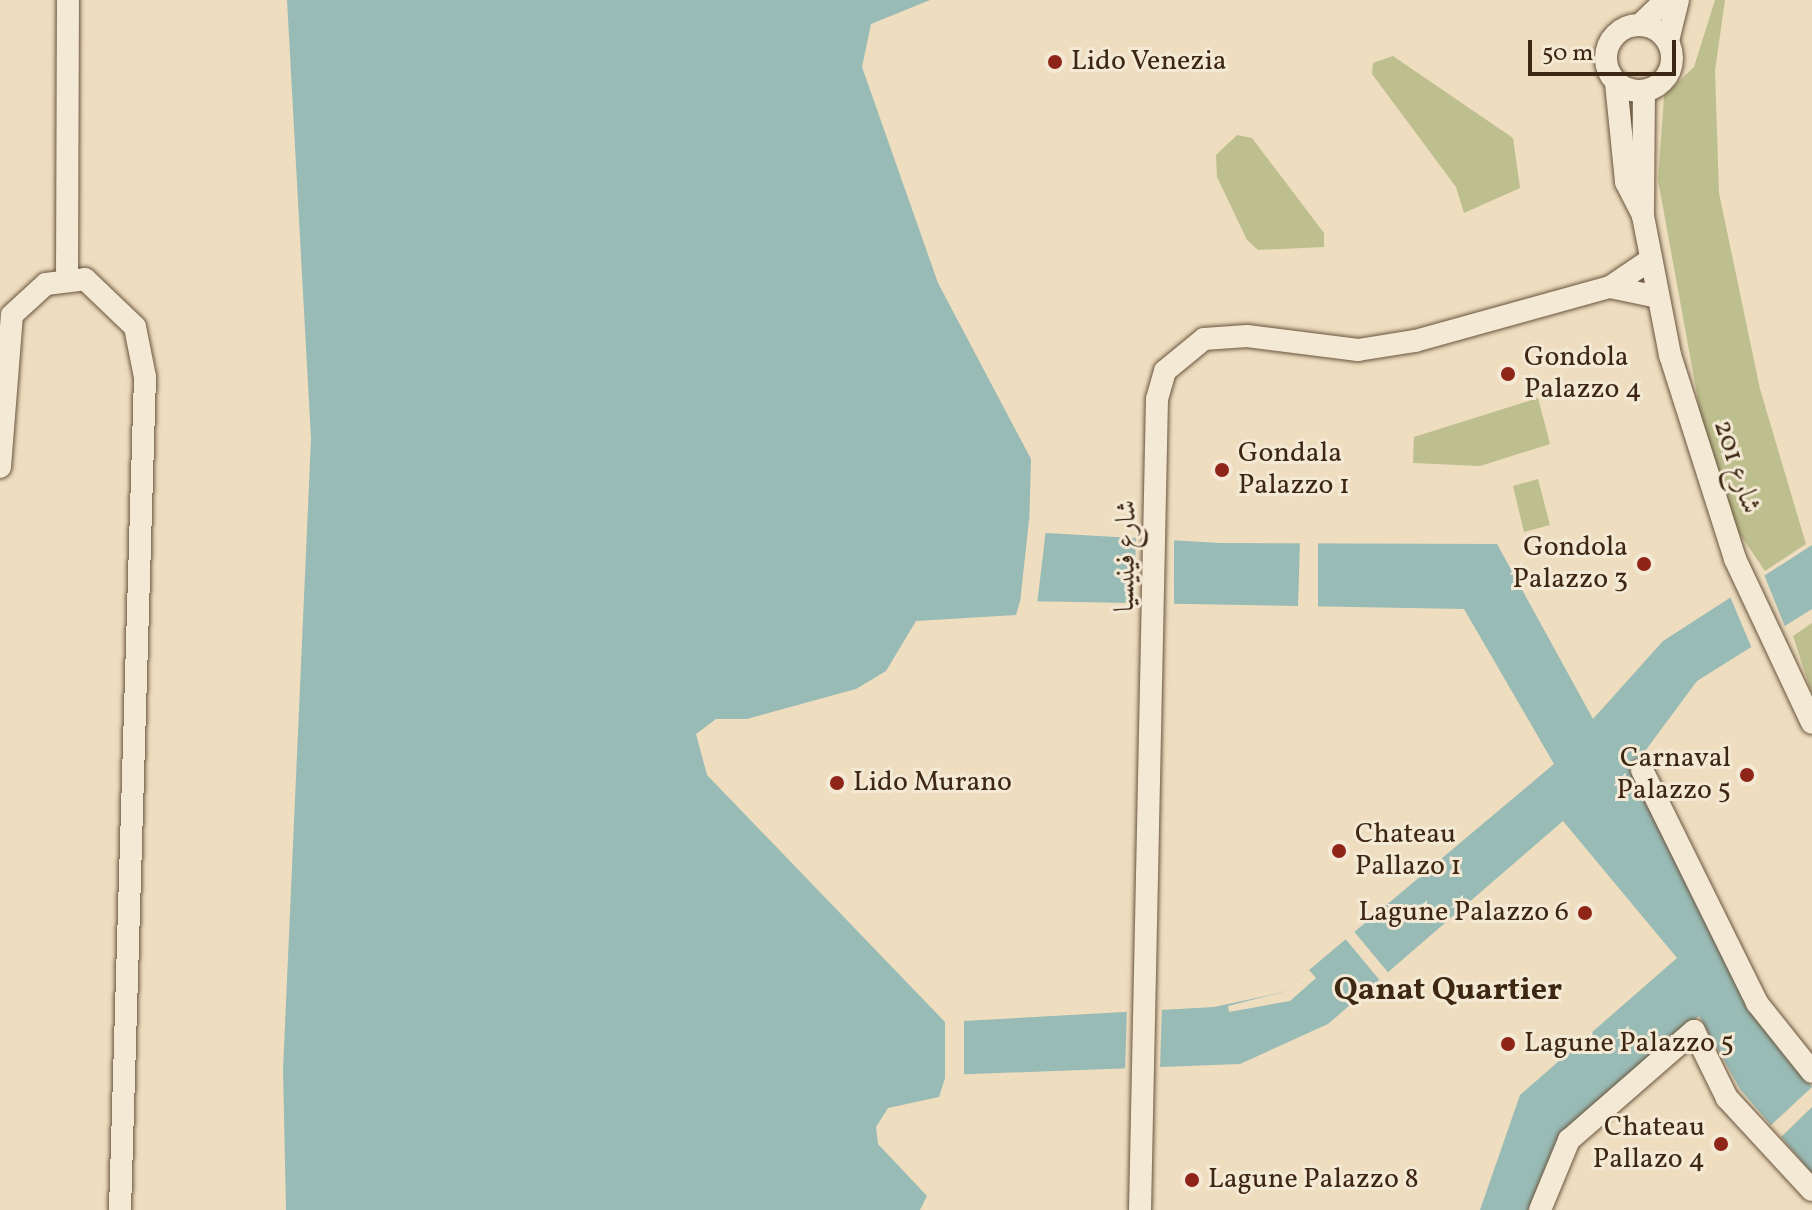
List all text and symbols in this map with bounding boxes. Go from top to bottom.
scale bar [1532,24,1680,74]
text: 50 m [1542,37,1594,71]
place label: Lido Venezia [1071,45,1228,79]
marker: Lido Venezia [1046,53,1064,71]
place label: Gondola Palazzo 4 [1524,341,1642,407]
marker: Gondola Palazzo 4 [1499,365,1517,383]
street label: شارع 201 [1705,416,1767,518]
place label: Gondala Palazzo 1 [1238,437,1350,503]
marker: Gondala Palazzo 1 [1213,461,1231,479]
street label: شارع فينيسيا [1109,500,1145,612]
place label: Gondola Palazzo 3 [1513,531,1628,597]
marker: Gondola Palazzo 3 [1635,555,1653,573]
place label: Carnaval Palazzo 5 [1616,742,1731,808]
place label: Lido Murano [853,766,1012,800]
marker: Carnaval Palazzo 5 [1738,766,1756,784]
marker: Lido Murano [828,774,846,792]
place label: Chateau Pallazo 1 [1355,818,1461,884]
marker: Chateau Pallazo 1 [1330,842,1348,860]
place label: Lagune Palazzo 6 [1358,896,1569,930]
marker: Lagune Palazzo 6 [1576,904,1594,922]
district label: Qanat Quartier [1334,972,1562,1010]
place label: Lagune Palazzo 5 [1524,1027,1734,1061]
marker: Lagune Palazzo 5 [1499,1035,1517,1053]
place label: Chateau Pallazo 4 [1593,1111,1705,1177]
marker: Chateau Pallazo 4 [1712,1135,1730,1153]
place label: Lagune Palazzo 8 [1208,1163,1419,1197]
marker: Lagune Palazzo 8 [1183,1171,1201,1189]

